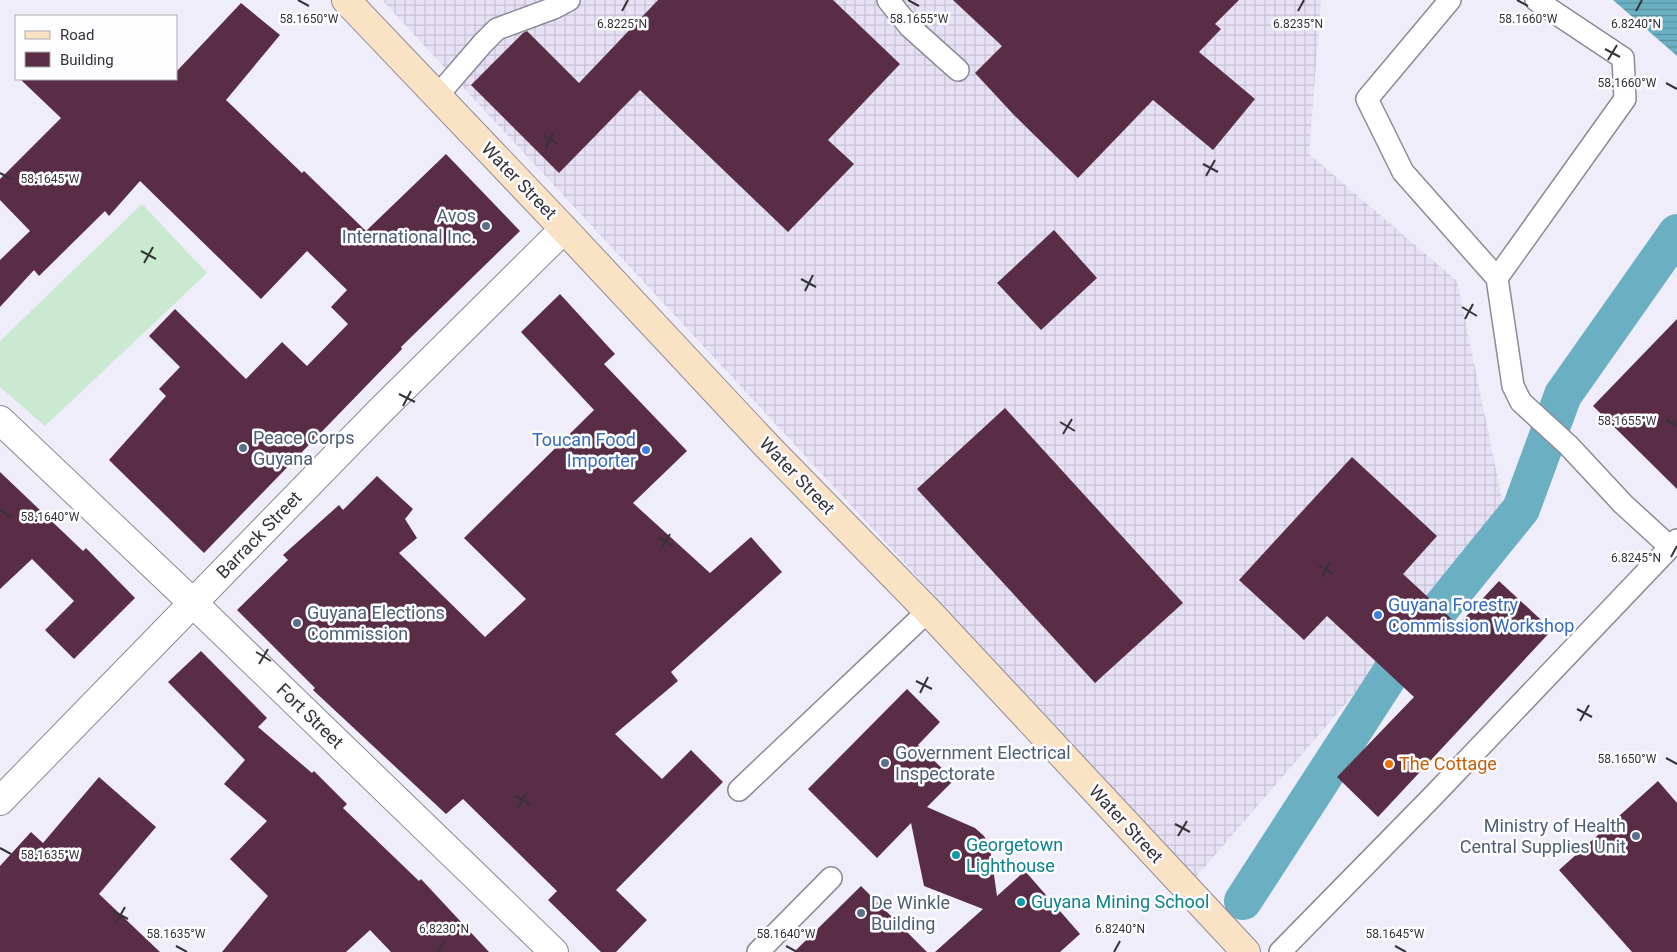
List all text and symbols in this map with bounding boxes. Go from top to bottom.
text: 58.1650°W [280,12,339,26]
text: 58.1655°W [890,12,949,26]
text: 58.1660°W [1499,12,1558,26]
legend [15,15,178,80]
text: 6.8225°N [597,17,647,31]
text: 6.8235°N [1273,17,1323,31]
text: 6.8240°N [1611,17,1661,31]
text: Road [60,26,94,44]
text: Building [60,51,114,69]
text: 58.1660°W [1598,76,1657,90]
street label: Water Street [477,138,561,224]
text: 58.1645°W [21,172,80,186]
place label: Avos International Inc. [342,205,476,247]
marker: Avos International Inc. [480,220,492,232]
text: 58.1655°W [1598,414,1657,428]
place label: Peace Corps Guyana [253,427,355,469]
place label: Toucan Food Importer [532,429,636,471]
street label: Water Street [755,433,839,519]
marker: Peace Corps Guyana [237,442,249,454]
marker: Toucan Food Importer [640,444,652,456]
street label: Barrack Street [212,487,306,583]
text: 58.1640°W [21,510,80,524]
text: 6.8245°N [1611,551,1661,565]
place label: Guyana Forestry Commission Workshop [1388,594,1574,636]
place label: Guyana Elections Commission [307,602,445,644]
marker: Guyana Forestry Commission Workshop [1372,609,1384,621]
marker: Guyana Elections Commission [291,617,303,629]
street label: Fort Street [273,679,348,753]
place label: Government Electrical Inspectorate [895,742,1071,784]
text: 58.1650°W [1598,752,1657,766]
place label: The Cottage [1399,753,1497,774]
marker: Government Electrical Inspectorate [879,757,891,769]
marker: The Cottage [1383,758,1395,770]
street label: Water Street [1085,780,1168,867]
place label: Ministry of Health Central Supplies Unit [1460,815,1626,857]
marker: Ministry of Health Central Supplies Unit [1630,830,1642,842]
place label: Georgetown Lighthouse [966,834,1063,876]
text: 58.1635°W [21,848,80,862]
marker: Georgetown Lighthouse [950,849,962,861]
place label: Guyana Mining School [1031,891,1209,912]
place label: De Winkle Building [871,892,950,934]
marker: Guyana Mining School [1015,896,1027,908]
marker: De Winkle Building [855,907,867,919]
text: 6.8230°N [419,922,469,936]
text: 6.8240°N [1095,922,1145,936]
text: 58.1635°W [147,927,206,941]
text: 58.1640°W [757,927,816,941]
text: 58.1645°W [1366,927,1425,941]

